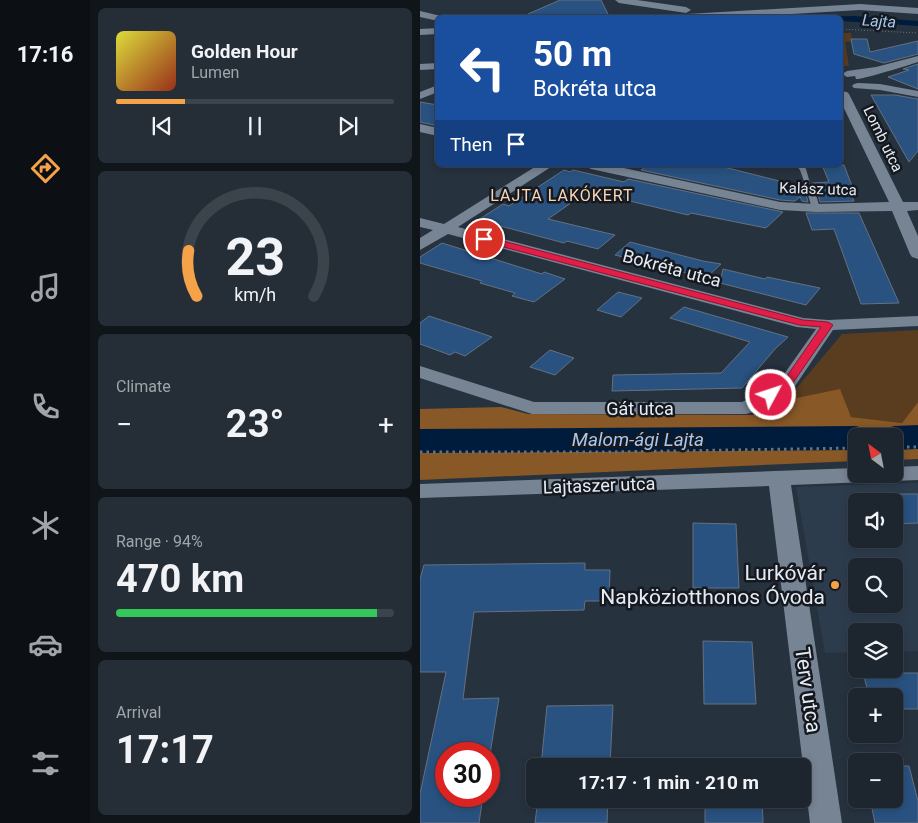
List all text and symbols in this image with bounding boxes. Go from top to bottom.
water label: Lajta [861,10,897,32]
text: 50 m [533,34,612,75]
icon: left [450,35,515,100]
text: Golden Hour [191,40,298,63]
text: 17:16 [17,42,73,67]
text: Lumen [191,63,239,82]
text: Bokréta utca [533,76,657,101]
street label: Lomb utca [859,103,907,175]
icon: previous [148,112,176,140]
icon: pause [241,112,269,140]
icon: next [334,112,362,140]
icon: arrive [502,130,530,158]
text: Then [450,133,492,156]
icon: directions [28,151,63,186]
street label: Kalász utca [779,179,857,199]
district label: LAJTA LAKÓKERT [490,185,634,205]
pin [463,218,505,260]
icon: arrive [470,225,498,253]
text: 23 [225,227,285,288]
street label: Bokréta utca [620,245,724,291]
icon: music [28,270,63,305]
text: km/h [234,284,276,305]
position arrow [744,368,796,420]
text: Climate [116,377,171,396]
icon: phone [28,389,63,424]
street label: Gát utca [606,398,674,419]
text: 23° [226,402,284,446]
text: − [116,408,132,441]
text: + [378,408,394,441]
water label: Malom-ági Lajta [572,428,704,451]
north arrow [848,428,902,482]
map controls [848,428,903,808]
street label: Lajtaszer utca [542,473,656,497]
button: sound [848,493,903,548]
icon: climate [28,508,63,543]
text: Range · 94% [116,532,203,551]
text: 470 km [116,557,244,601]
button: search [848,558,903,613]
place label: Lurkóvár Napköziotthonos Óvoda [600,561,825,609]
marker: Lurkóvár Napköziotthonos Óvoda [829,579,841,591]
button: layers [848,623,903,678]
icon: car [28,627,63,662]
street label: Terv utca [790,646,826,734]
button: + [848,688,903,743]
text: Arrival [116,703,161,722]
text: 17:17 [116,728,214,772]
speed limit sign: 30 [435,742,500,807]
icon: filters [28,746,63,781]
button: − [848,753,903,808]
text: 17:17 · 1 min · 210 m [578,771,759,794]

